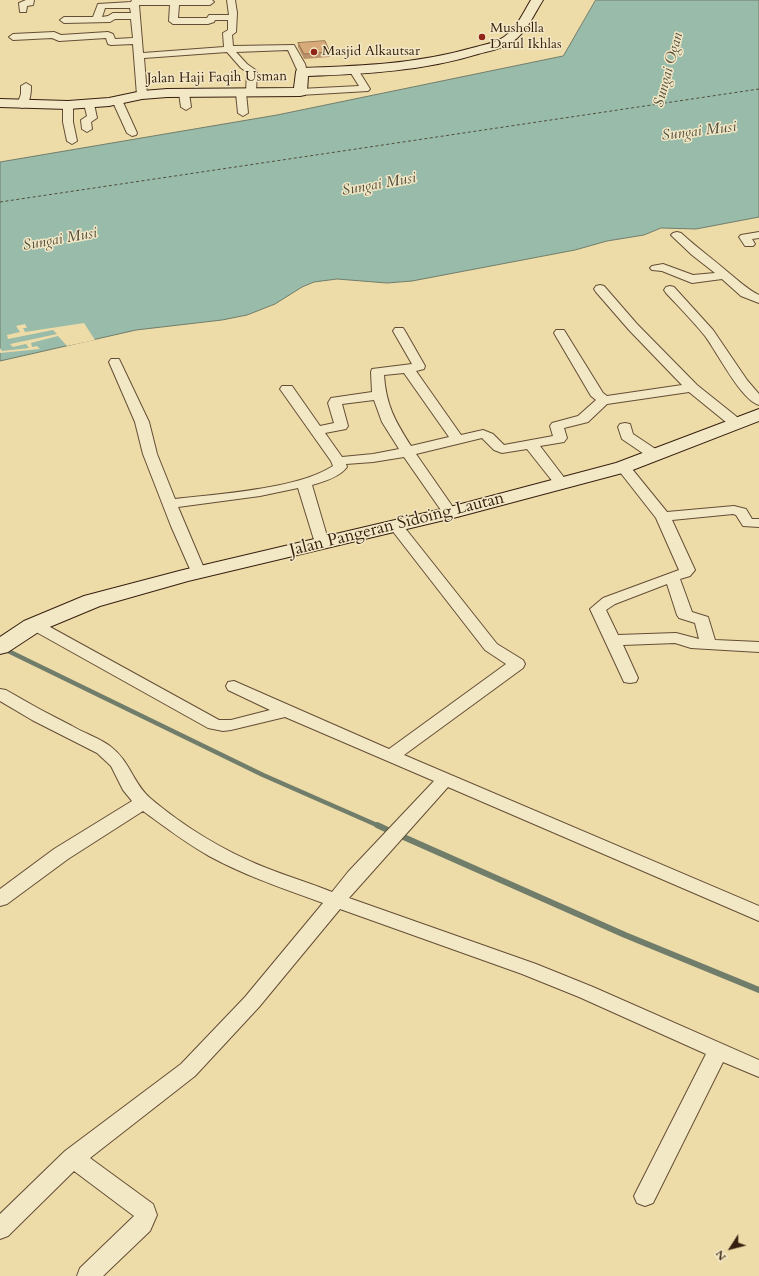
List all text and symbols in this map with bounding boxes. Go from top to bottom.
place label: Musholla Darul Ikhlas [490,21,562,54]
water label: Sungai Ogan [650,31,688,109]
marker: Musholla Darul Ikhlas [477,32,487,42]
place label: Masjid Alkautsar [322,44,420,60]
marker: Masjid Alkautsar [309,47,319,57]
street label: Jalan Haji Faqih Usman [147,68,287,88]
water label: Sungai Musi [661,118,737,146]
water label: Sungai Musi [340,170,418,200]
water label: Sungai Musi [21,225,99,255]
street label: Jalan Pangeran Sidoing Lautan [288,488,506,562]
north arrow [711,1228,751,1268]
text: N [712,1247,730,1264]

